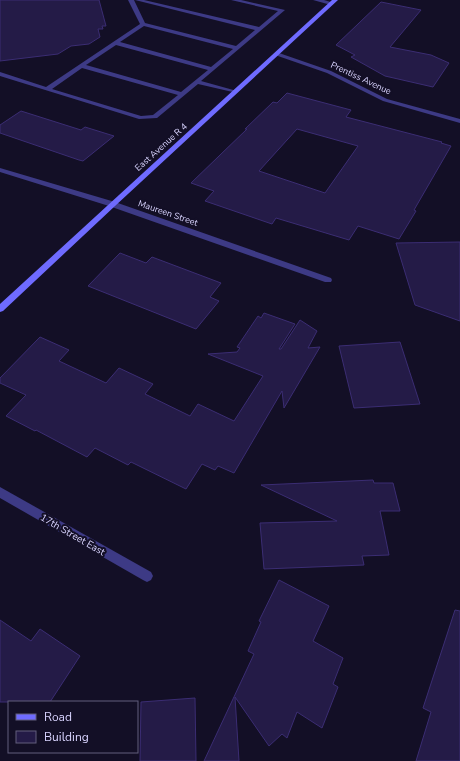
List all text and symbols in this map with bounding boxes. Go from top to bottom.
street label: Prentiss Avenue [329,59,393,97]
street label: East Avenue R 4 [132,120,190,174]
street label: Maureen Street [137,197,200,229]
street label: 17th Street East [37,511,108,559]
legend [8,701,138,753]
text: Road [44,709,72,725]
text: Building [44,729,89,745]

